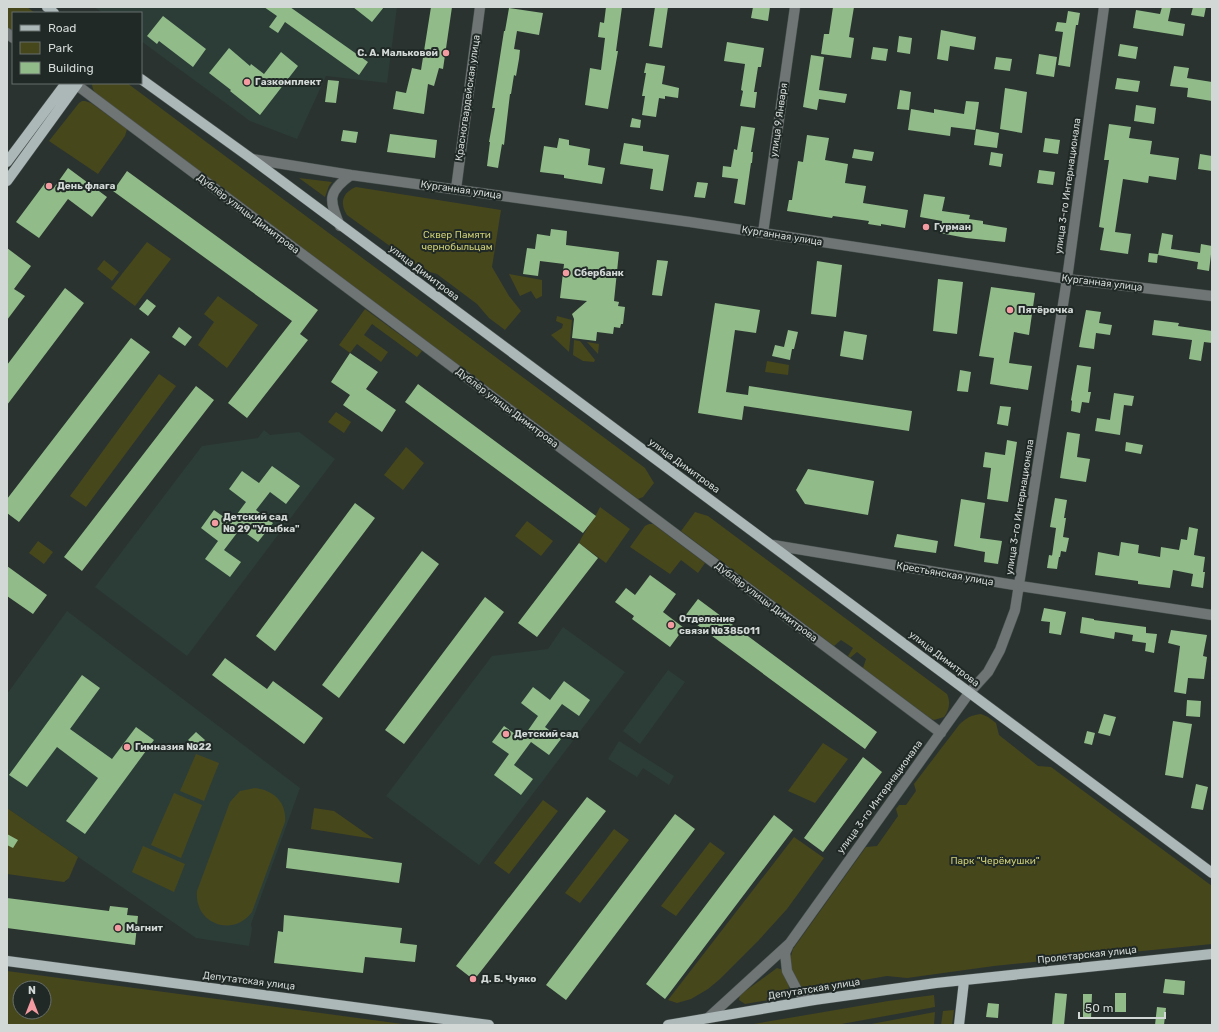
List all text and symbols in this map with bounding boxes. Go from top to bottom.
legend [12,12,142,84]
text: Road [48,21,76,35]
street label: Красногвардейская улица [453,34,483,162]
text: Park [48,41,74,55]
place label: С. А. Мальковой [357,47,438,59]
marker: С. А. Мальковой [441,48,451,58]
text: Building [48,61,94,75]
place label: Газкомплект [255,76,322,88]
marker: Газкомплект [242,77,252,87]
street label: улица 9 Января [768,82,790,158]
street label: улица 3-го Интернационала [1053,117,1083,255]
street label: Дублёр улицы Димитрова [194,172,302,256]
street label: Курганная улица [420,178,502,202]
place label: День флага [57,180,116,192]
marker: День флага [44,181,54,191]
place label: Гурман [934,221,971,233]
marker: Гурман [921,222,931,232]
street label: Курганная улица [741,224,823,248]
park label: Сквер Памяти чернобыльцам [421,229,493,253]
street label: улица Димитрова [386,243,462,303]
place label: Сбербанк [574,267,624,279]
marker: Сбербанк [561,268,571,278]
street label: Курганная улица [1061,272,1143,294]
place label: Пятёрочка [1018,304,1073,316]
marker: Пятёрочка [1005,305,1015,315]
street label: Дублёр улицы Димитрова [453,366,561,450]
street label: улица Димитрова [646,436,722,496]
street label: улица 3-го Интернационала [1003,438,1037,576]
place label: Детский сад № 29 "Улыбка" [223,511,300,535]
marker: Детский сад № 29 "Улыбка" [210,518,220,528]
street label: Дублёр улицы Димитрова [712,560,820,644]
street label: Крестьянская улица [896,560,994,588]
place label: Отделение связи №385011 [679,613,760,637]
marker: Отделение связи №385011 [666,620,676,630]
street label: улица Димитрова [906,629,982,689]
place label: Детский сад [514,728,579,740]
marker: Детский сад [501,729,511,739]
street label: улица 3-го Интернационала [835,738,925,856]
place label: Гимназия №22 [135,741,212,753]
marker: Гимназия №22 [122,742,132,752]
park label: Парк "Черёмушки" [950,855,1040,867]
place label: Магнит [126,922,164,934]
marker: Магнит [113,923,123,933]
street label: Пролетарская улица [1037,944,1137,966]
street label: Депутатская улица [202,969,296,993]
place label: Д. Б. Чуяко [481,973,536,985]
marker: Д. Б. Чуяко [468,974,478,984]
street label: Депутатская улица [767,976,861,1002]
north arrow [12,980,52,1020]
text: N [28,984,36,997]
scale bar [1079,994,1165,1020]
text: 50 m [1085,1001,1113,1015]

